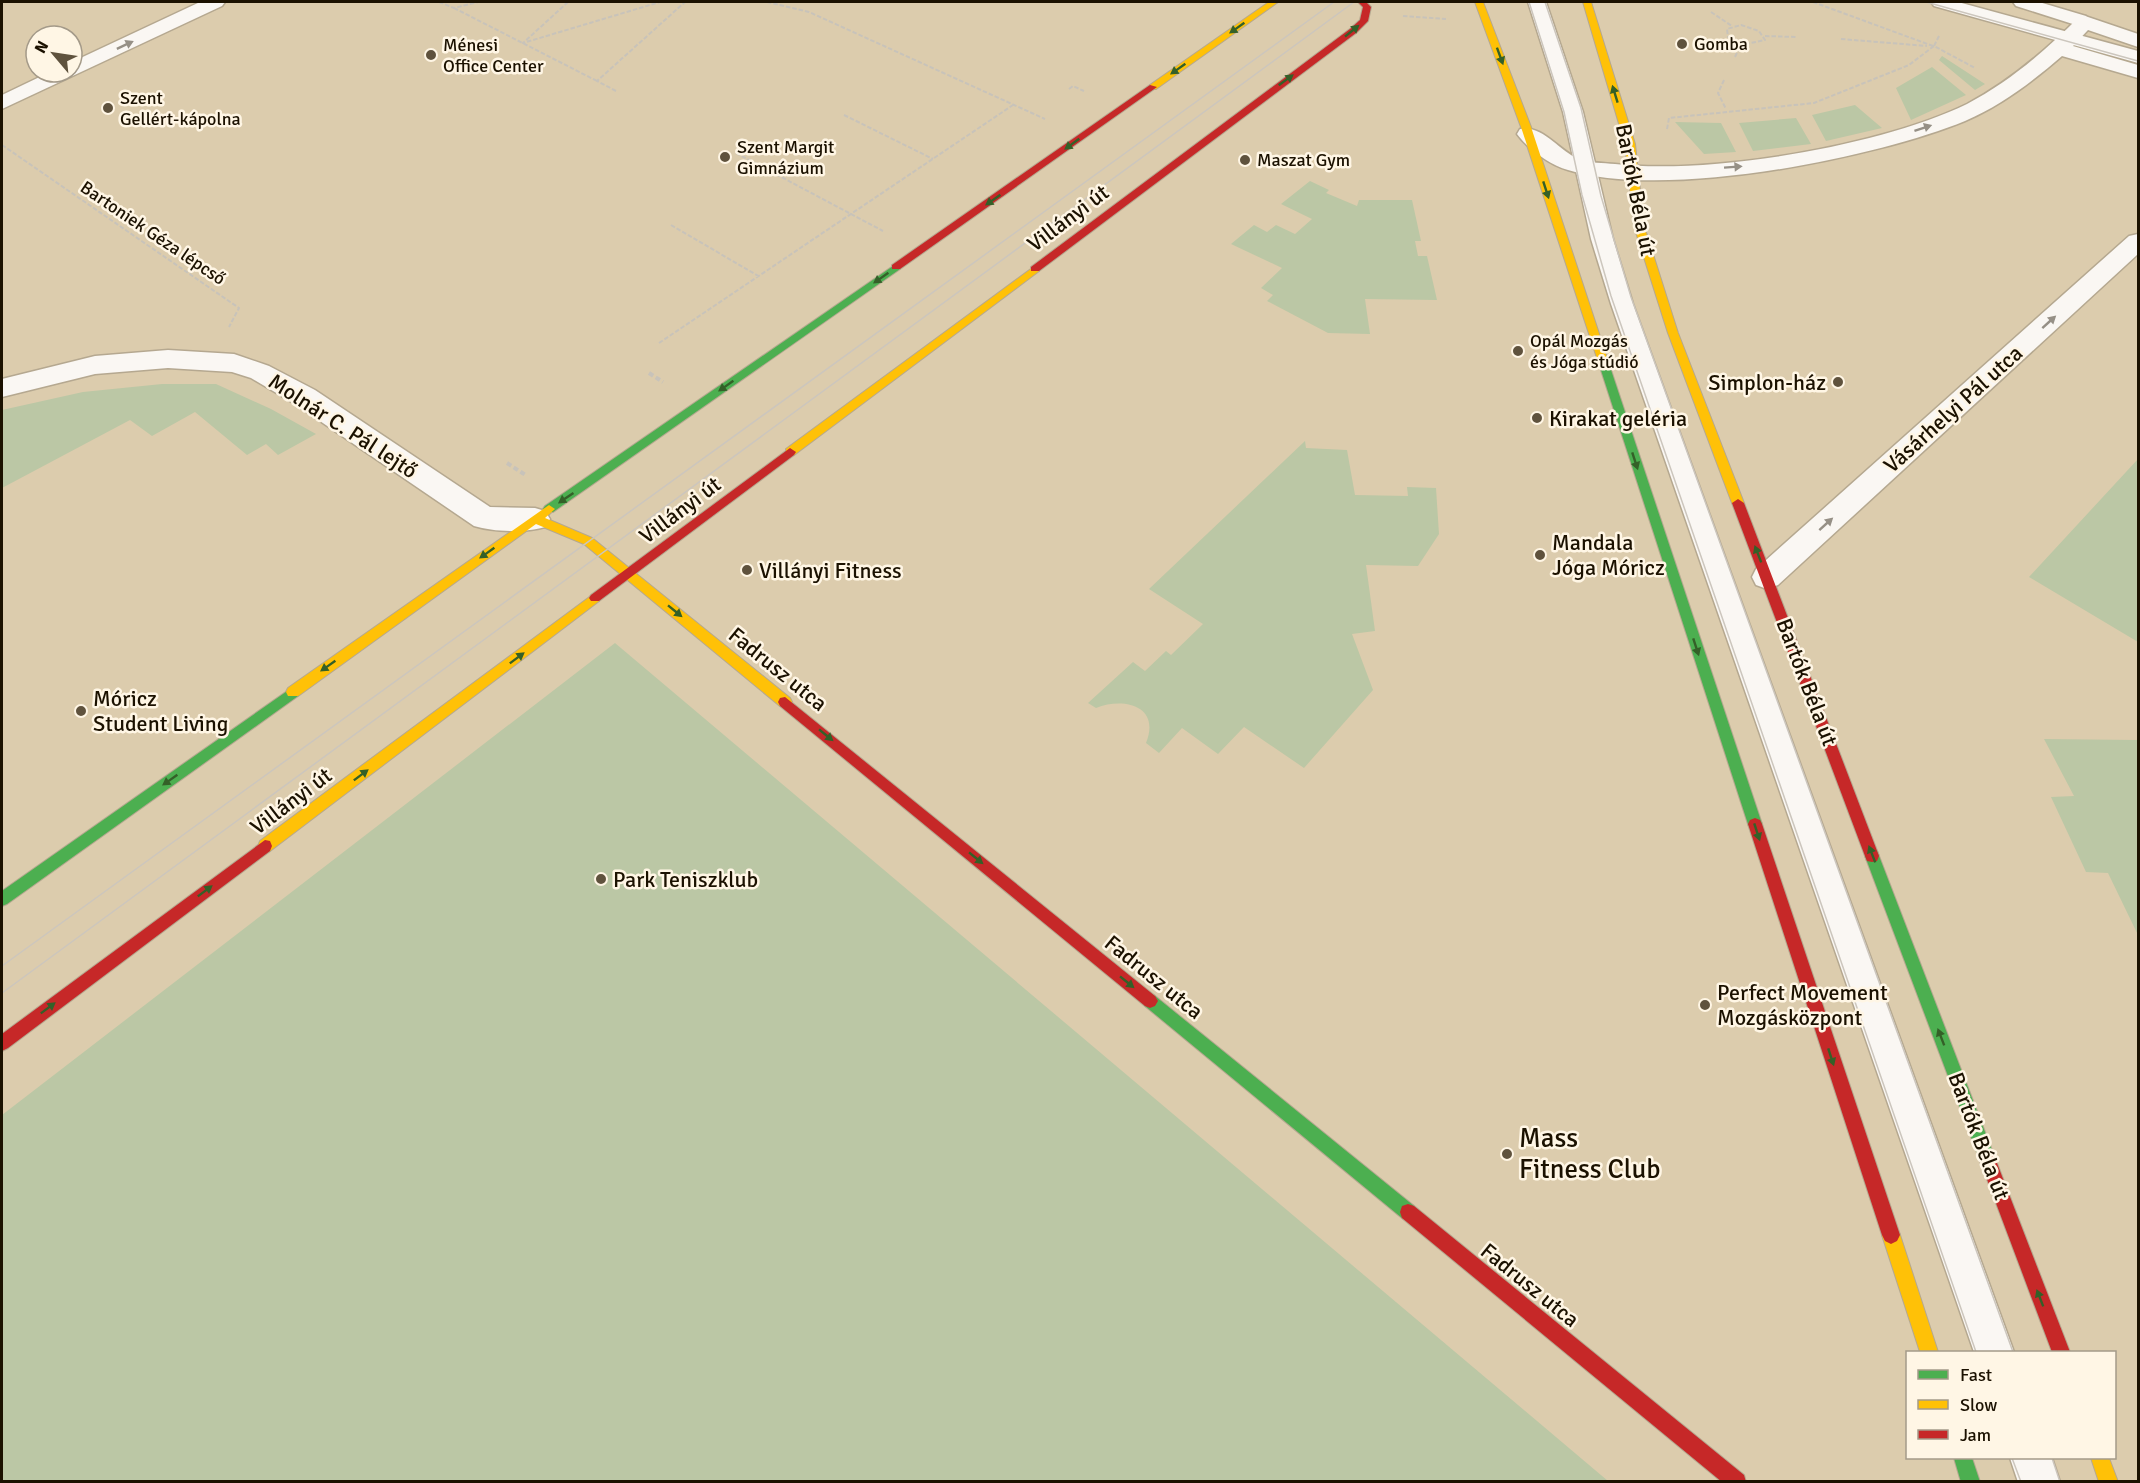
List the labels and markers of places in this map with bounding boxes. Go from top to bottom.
place label: Gomba [1694,33,1748,55]
place label: Ménesi Office Center [443,34,544,77]
marker: Gomba [1675,37,1689,51]
marker: Ménesi Office Center [424,48,438,62]
place label: Szent Gellért-kápolna [120,87,241,130]
marker: Szent Gellért-kápolna [101,101,115,115]
place label: Szent Margit Gimnázium [737,136,834,179]
place label: Maszat Gym [1257,149,1350,171]
marker: Szent Margit Gimnázium [718,150,732,164]
marker: Maszat Gym [1238,153,1252,167]
place label: Opál Mozgás és Jóga stúdió [1530,330,1639,373]
marker: Opál Mozgás és Jóga stúdió [1511,344,1525,358]
place label: Simplon-ház [1708,369,1826,396]
marker: Simplon-ház [1831,375,1845,389]
place label: Kirakat geléria [1549,405,1687,432]
marker: Kirakat geléria [1530,411,1544,425]
place label: Mandala Jóga Móricz [1552,529,1665,581]
marker: Mandala Jóga Móricz [1533,548,1547,562]
place label: Villányi Fitness [759,557,902,584]
marker: Villányi Fitness [740,563,754,577]
place label: Móricz Student Living [93,685,228,737]
marker: Móricz Student Living [74,704,88,718]
place label: Park Teniszklub [613,866,758,893]
marker: Park Teniszklub [594,872,608,886]
place label: Perfect Movement Mozgásközpont [1717,979,1888,1031]
marker: Perfect Movement Mozgásközpont [1698,998,1712,1012]
place label: Mass Fitness Club [1519,1122,1660,1186]
marker: Mass Fitness Club [1500,1147,1514,1161]

